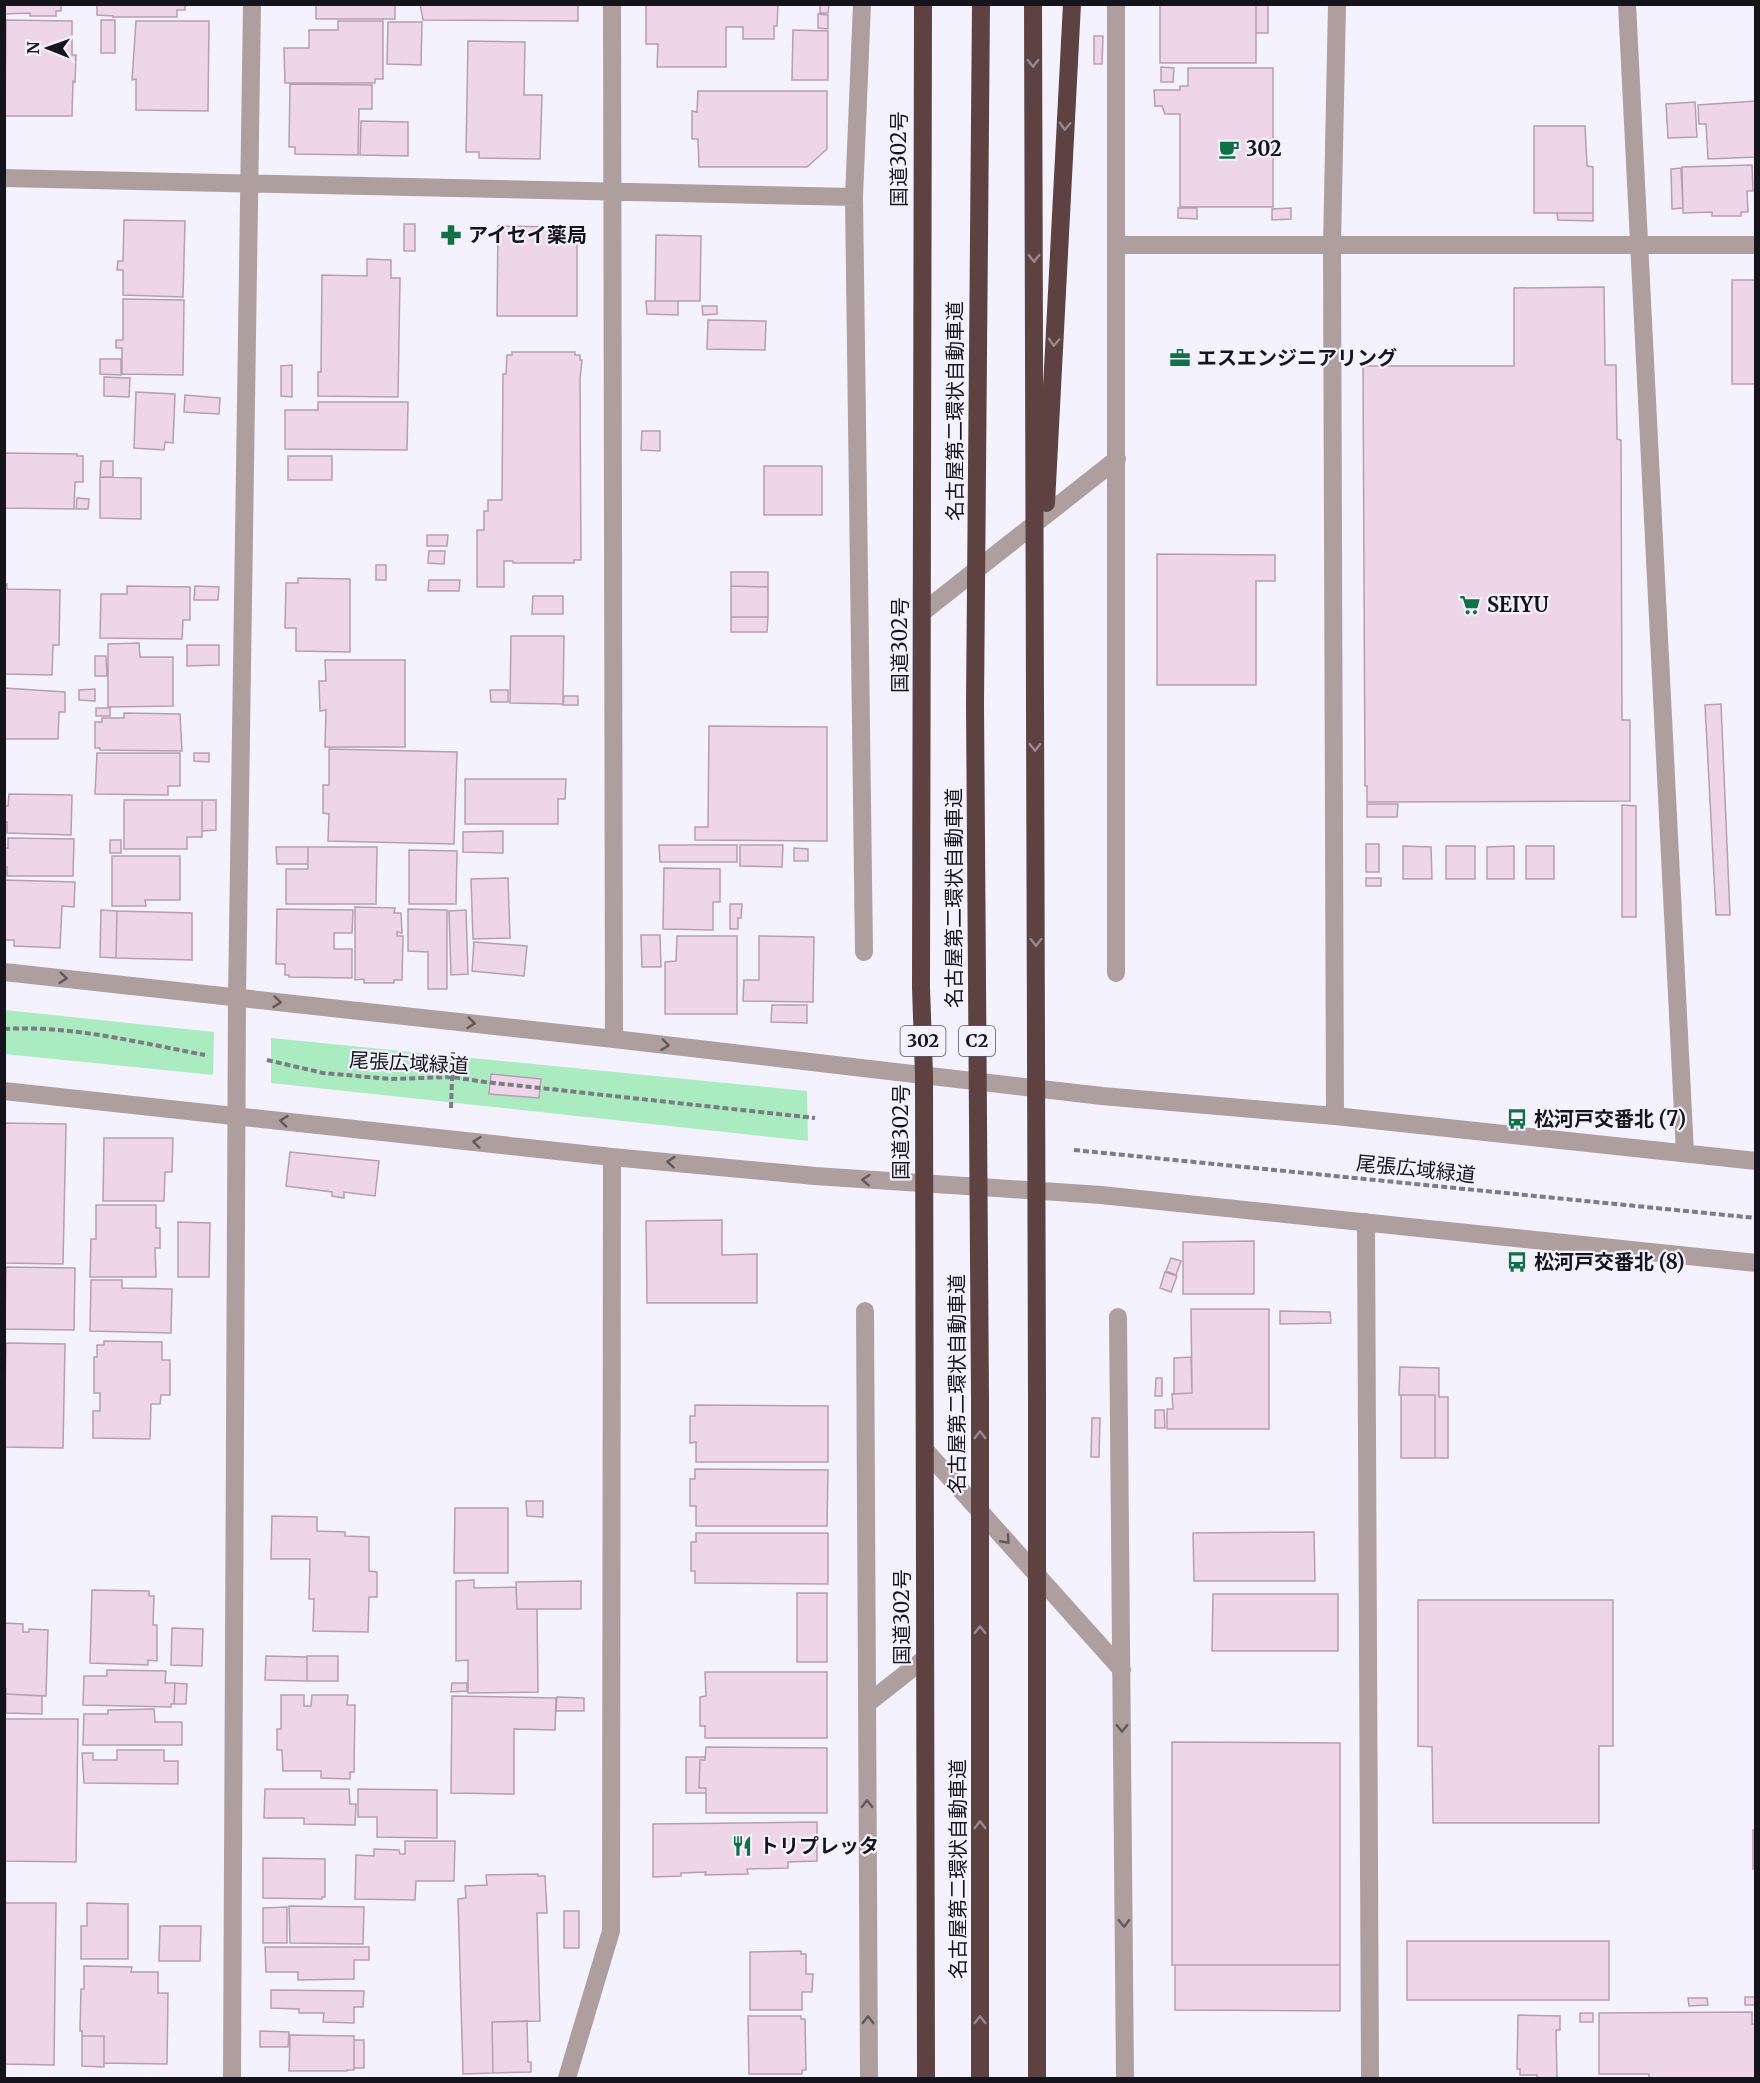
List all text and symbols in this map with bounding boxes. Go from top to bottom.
north arrow [18,18,78,78]
text: N [23,41,43,54]
one-way arrow [1027,58,1039,67]
street label: 国道302号 [886,111,911,207]
one-way arrow [1059,121,1072,130]
place label: 302 [1246,136,1282,161]
cafe icon: 302 [1217,137,1241,161]
place label: アイセイ薬局 [468,222,587,247]
pharmacy icon: アイセイ薬局 [439,223,463,247]
one-way arrow [1027,253,1040,262]
street label: 名古屋第二環状自動車道 [942,301,967,521]
one-way arrow [1048,337,1061,346]
place label: エスエンジニアリング [1197,345,1397,370]
office icon: エスエンジニアリング [1168,346,1192,370]
place label: SEIYU [1487,592,1549,617]
supermarket icon: SEIYU [1458,593,1482,617]
street label: 国道302号 [887,597,912,693]
one-way arrow [1029,742,1041,751]
street label: 名古屋第二環状自動車道 [941,788,966,1008]
one-way arrow [1030,937,1042,946]
one-way arrow [58,971,67,984]
one-way arrow [273,995,282,1008]
one-way arrow [467,1016,476,1029]
road number: 302 [900,1026,946,1056]
road number: C2 [959,1026,995,1056]
one-way arrow [660,1038,670,1051]
street label: 尾張広域緑道 [348,1047,470,1078]
street label: 国道302号 [888,1084,913,1180]
place label: 松河戸交番北 (7) [1534,1106,1686,1131]
bus stop icon: 松河戸交番北 (7) [1505,1107,1529,1131]
one-way arrow [279,1115,288,1128]
one-way arrow [473,1136,482,1149]
street label: 尾張広域緑道 [1355,1150,1477,1187]
one-way arrow [667,1156,676,1169]
one-way arrow [861,1173,870,1186]
place label: 松河戸交番北 (8) [1534,1249,1685,1274]
bus stop icon: 松河戸交番北 (8) [1505,1250,1529,1274]
street label: 名古屋第二環状自動車道 [944,1274,969,1494]
one-way arrow [974,1431,986,1440]
one-way arrow [999,1533,1010,1544]
street label: 国道302号 [889,1569,914,1665]
one-way arrow [974,1626,986,1635]
one-way arrow [1116,1724,1128,1733]
street label: 名古屋第二環状自動車道 [945,1759,970,1979]
one-way arrow [861,1800,873,1809]
one-way arrow [974,1821,986,1830]
place label: トリプレッタ [759,1833,879,1858]
restaurant icon: トリプレッタ [730,1834,754,1858]
one-way arrow [1118,1919,1130,1928]
one-way arrow [862,2016,874,2025]
one-way arrow [974,2016,986,2025]

